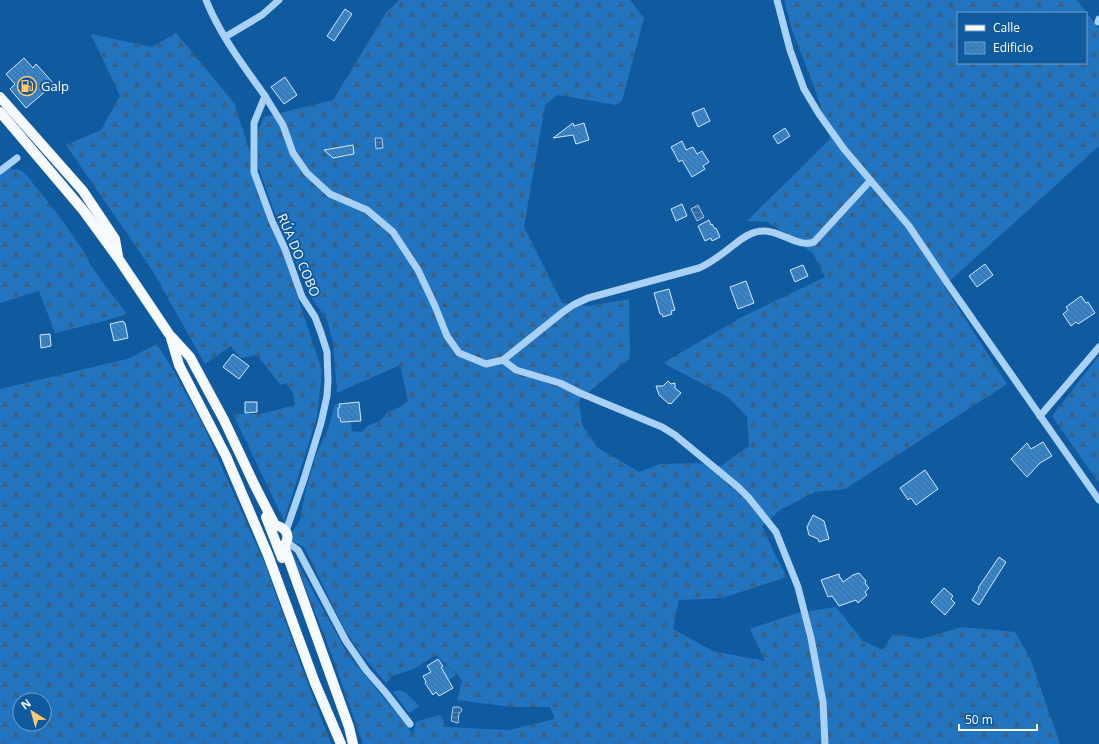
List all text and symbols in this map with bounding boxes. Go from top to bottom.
legend [957,12,1087,64]
text: Calle [993,19,1020,36]
text: Edificio [993,39,1033,56]
fuel station icon: Galp [16,75,38,97]
place label: Galp [41,77,69,95]
street label: RÚA DO COBO [273,211,325,299]
north arrow [12,692,52,732]
text: N [18,695,34,712]
scale bar [959,706,1037,732]
text: 50 m [965,711,993,728]

